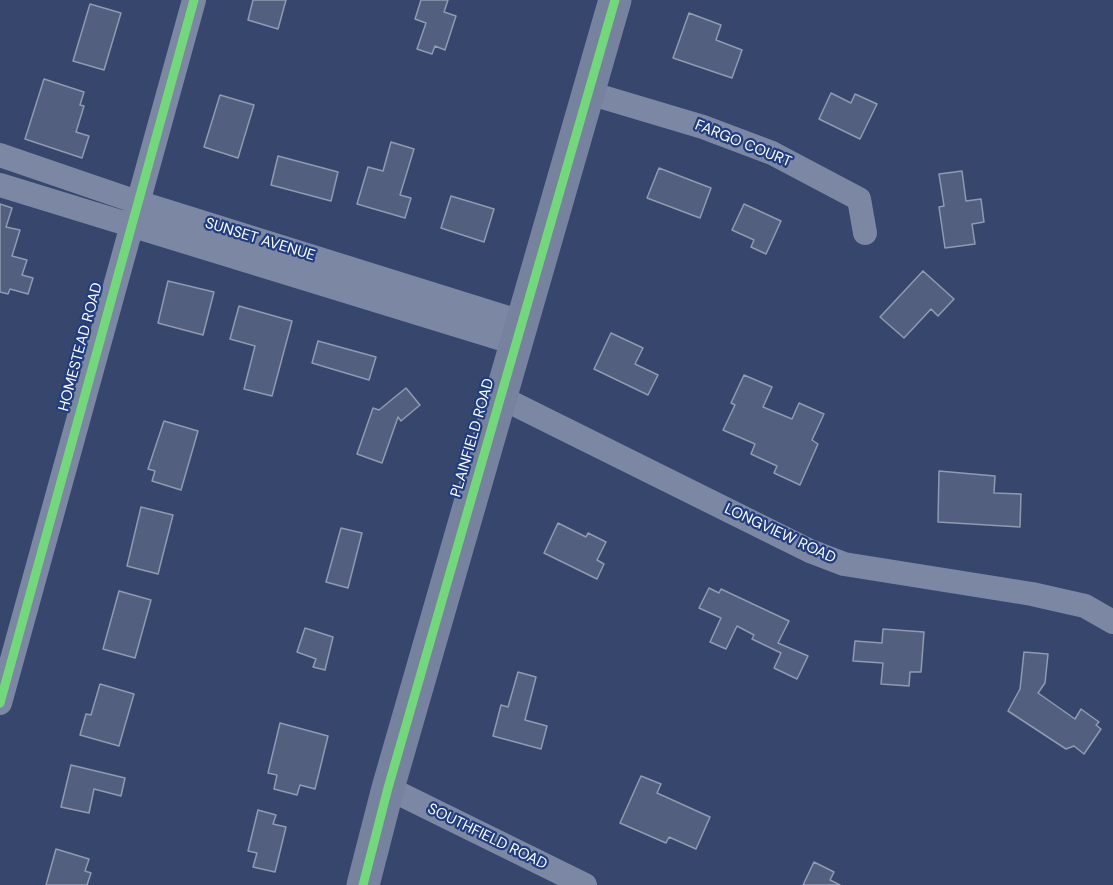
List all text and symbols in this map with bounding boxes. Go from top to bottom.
street label: FARGO COURT [692,116,794,172]
street label: SUNSET AVENUE [203,215,317,265]
street label: HOMESTEAD ROAD [55,281,107,413]
street label: PLAINFIELD ROAD [447,377,499,499]
street label: LONGVIEW ROAD [721,500,839,568]
street label: SOUTHFIELD ROAD [424,800,550,874]

